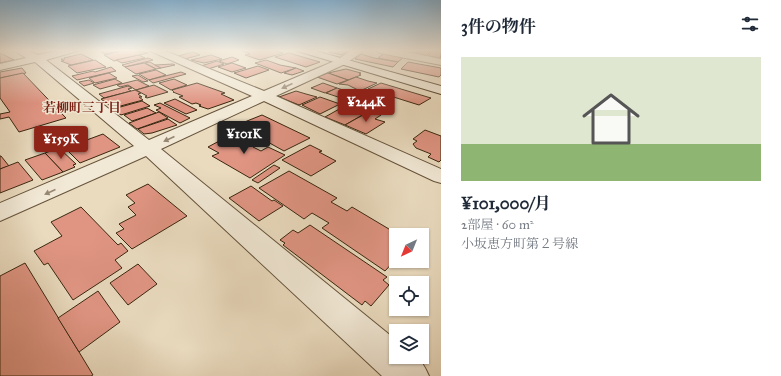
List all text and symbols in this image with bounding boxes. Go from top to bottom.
icon: filters [739,13,761,35]
text: 3件の物件 [461,16,536,37]
one-way arrow [282,83,293,89]
icon: home [575,83,647,155]
pin: ¥244K [338,89,394,123]
text: ¥244K [347,94,385,110]
district label: 若柳町三丁目 [43,100,121,116]
pin: ¥101K [216,121,272,155]
pin: ¥159K [33,126,89,160]
text: ¥101K [226,126,262,142]
text: ¥159K [43,131,79,147]
one-way arrow [163,136,174,142]
one-way arrow [43,189,55,195]
text: ¥101,000/月 [461,193,551,214]
text: 2部屋 · 60 m² [461,217,534,233]
north arrow [389,228,429,268]
map controls [389,228,429,364]
text: 小坂恵方町第２号線 [461,236,578,252]
button: locate [389,276,429,316]
button: layers [389,324,429,364]

